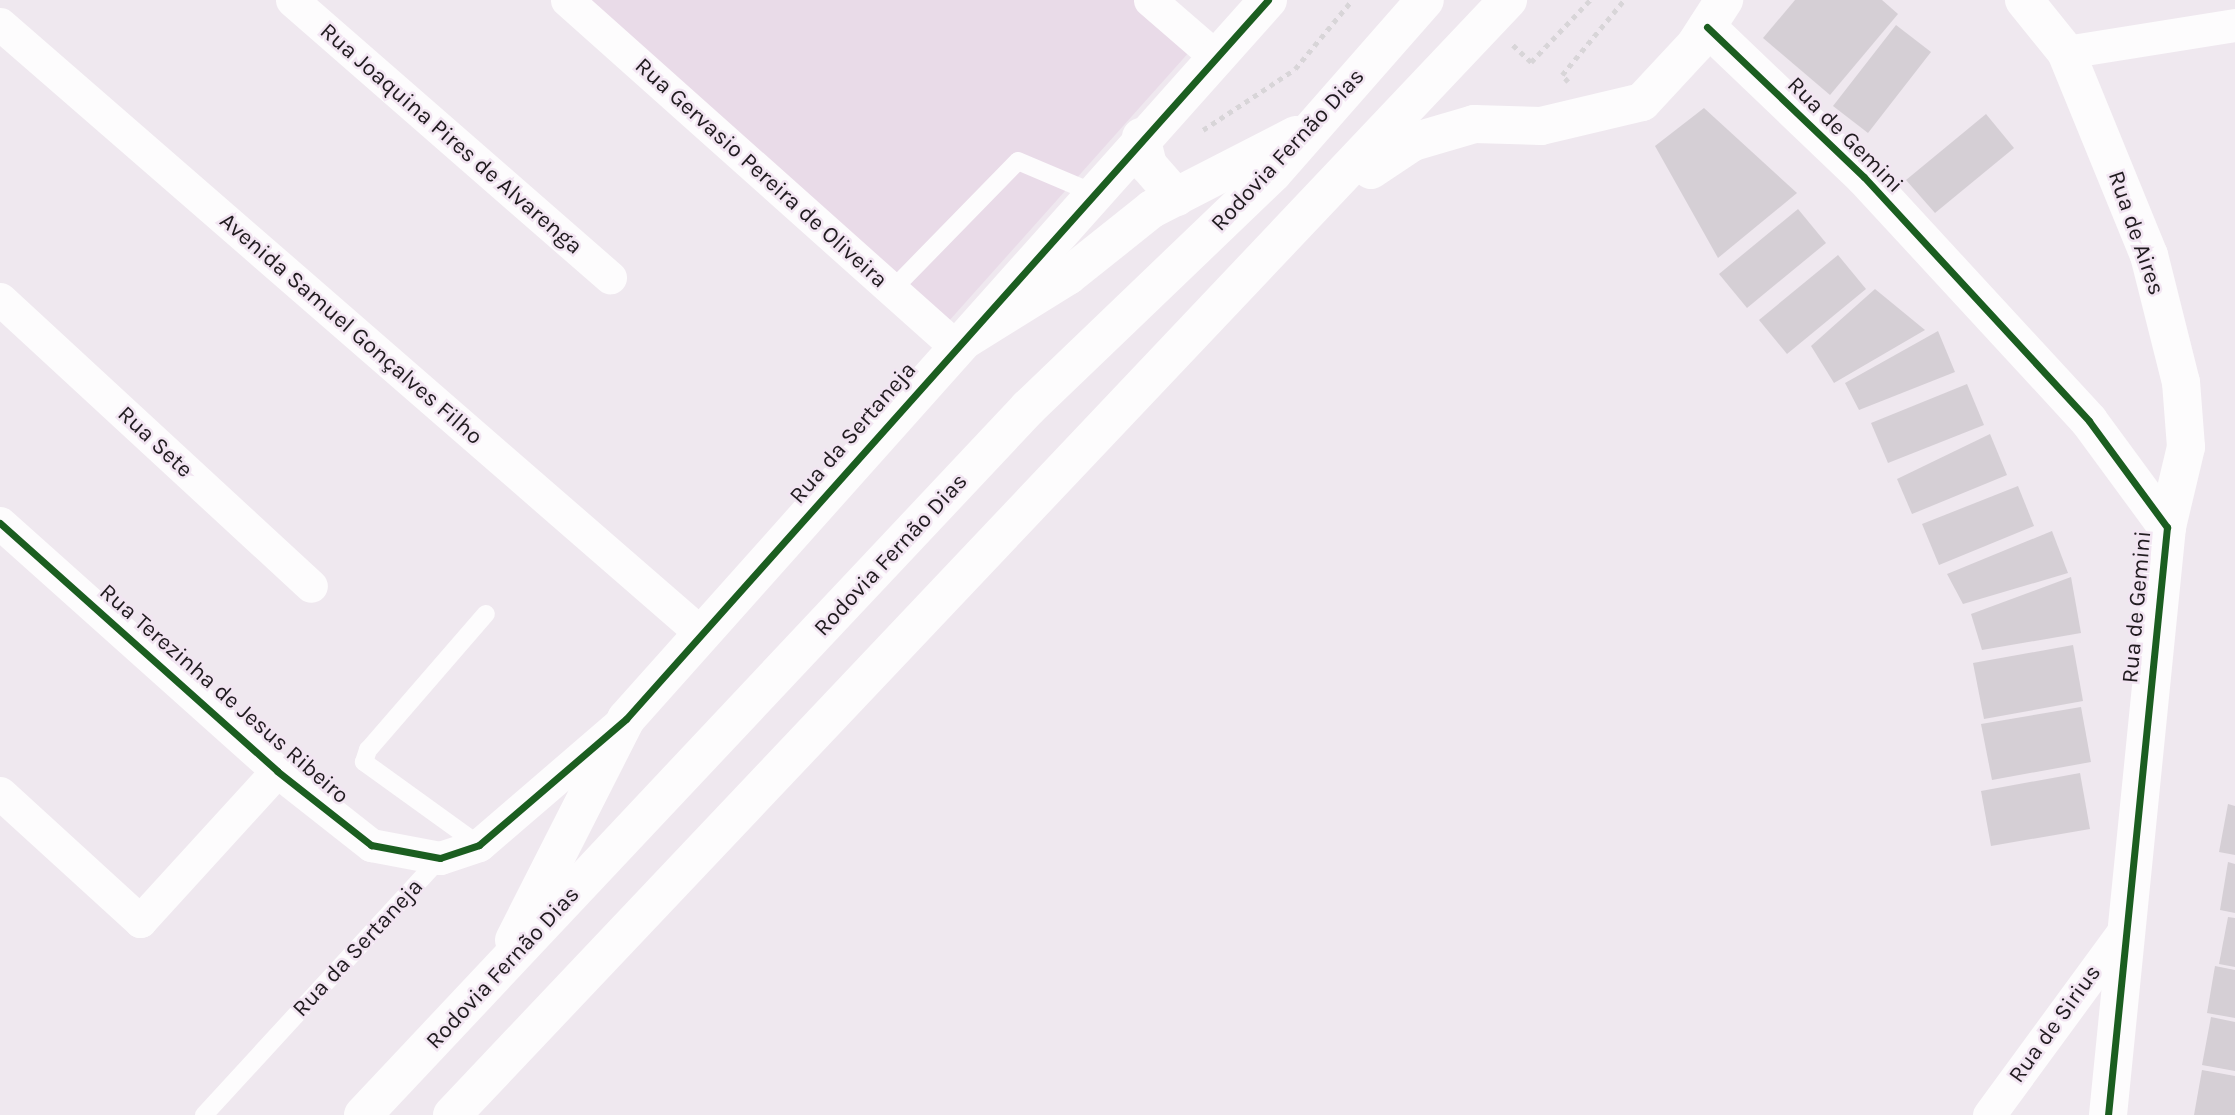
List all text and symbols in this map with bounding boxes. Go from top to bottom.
street label: Rua Joaquina Pires de Alvarenga [314,18,588,260]
street label: Rua Gervasio Pereira de Oliveira [629,52,893,294]
street label: Rodovia Fernão Dias [1206,63,1370,237]
street label: Rua de Gemini [1781,71,1909,199]
street label: Rua de Aires [2102,167,2170,299]
street label: Avenida Samuel Gonçalves Filho [214,207,488,451]
street label: Rua da Sertaneja [784,356,922,510]
street label: Rua Sete [112,400,198,484]
street label: Rodovia Fernão Dias [809,468,973,642]
street label: Rua de Gemini [2117,530,2157,684]
street label: Rua Terezinha de Jesus Ribeiro [94,578,354,810]
street label: Rua da Sertaneja [287,873,429,1023]
street label: Rodovia Fernão Dias [421,881,585,1055]
street label: Rua de Sirius [2003,960,2107,1088]

